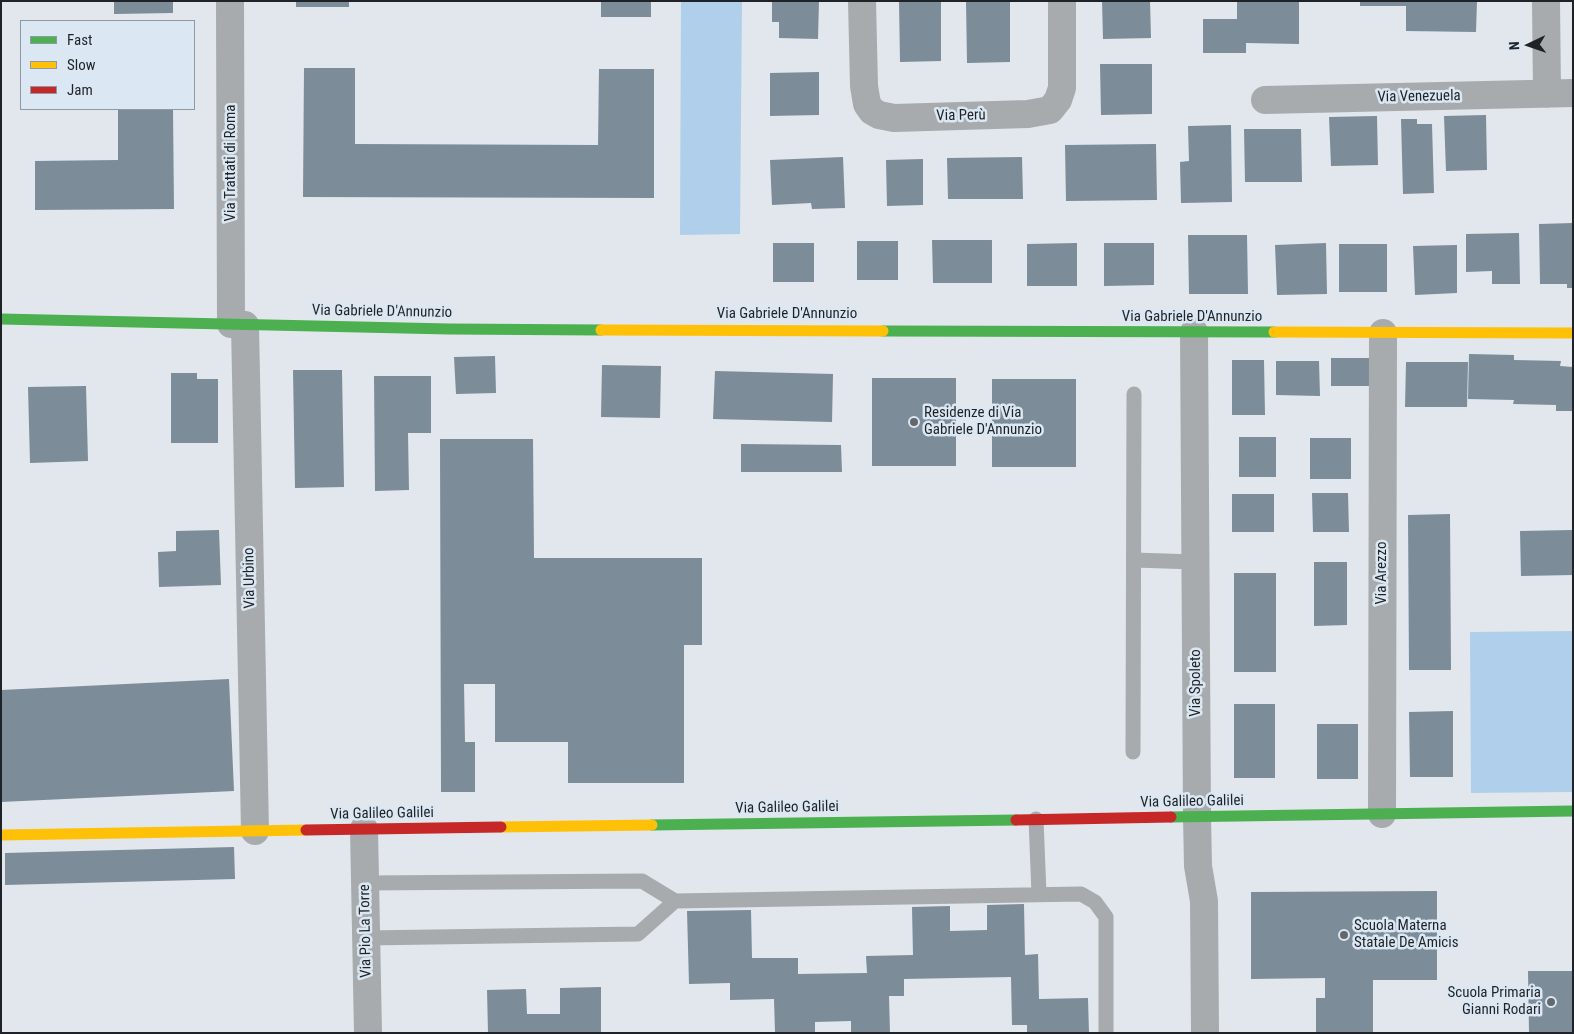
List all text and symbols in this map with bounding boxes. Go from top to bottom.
legend [20,20,195,110]
north arrow [1504,20,1554,70]
text: Fast [67,31,92,49]
text: N [1506,41,1522,50]
text: Slow [67,56,96,74]
text: Jam [67,81,93,99]
street label: Via Venezuela [1377,87,1461,107]
street label: Via Trattati di Roma [222,105,240,221]
street label: Via Perù [936,107,986,125]
street label: Via Gabriele D'Annunzio [312,302,452,322]
street label: Via Gabriele D'Annunzio [717,305,857,323]
street label: Via Gabriele D'Annunzio [1122,308,1262,326]
place label: Residenze di Via Gabriele D'Annunzio [924,404,1042,439]
marker: Residenze di Via Gabriele D'Annunzio [908,416,920,428]
street label: Via Arezzo [1373,541,1391,605]
street label: Via Urbino [240,547,260,609]
street label: Via Spoleto [1187,649,1205,717]
street label: Via Galileo Galilei [1140,792,1244,812]
street label: Via Galileo Galilei [735,798,839,818]
street label: Via Galileo Galilei [330,804,434,824]
street label: Via Pio La Torre [356,884,376,978]
place label: Scuola Materna Statale De Amicis [1354,917,1459,952]
marker: Scuola Materna Statale De Amicis [1338,929,1350,941]
place label: Scuola Primaria Gianni Rodari [1447,984,1541,1019]
marker: Scuola Primaria Gianni Rodari [1545,996,1557,1008]

